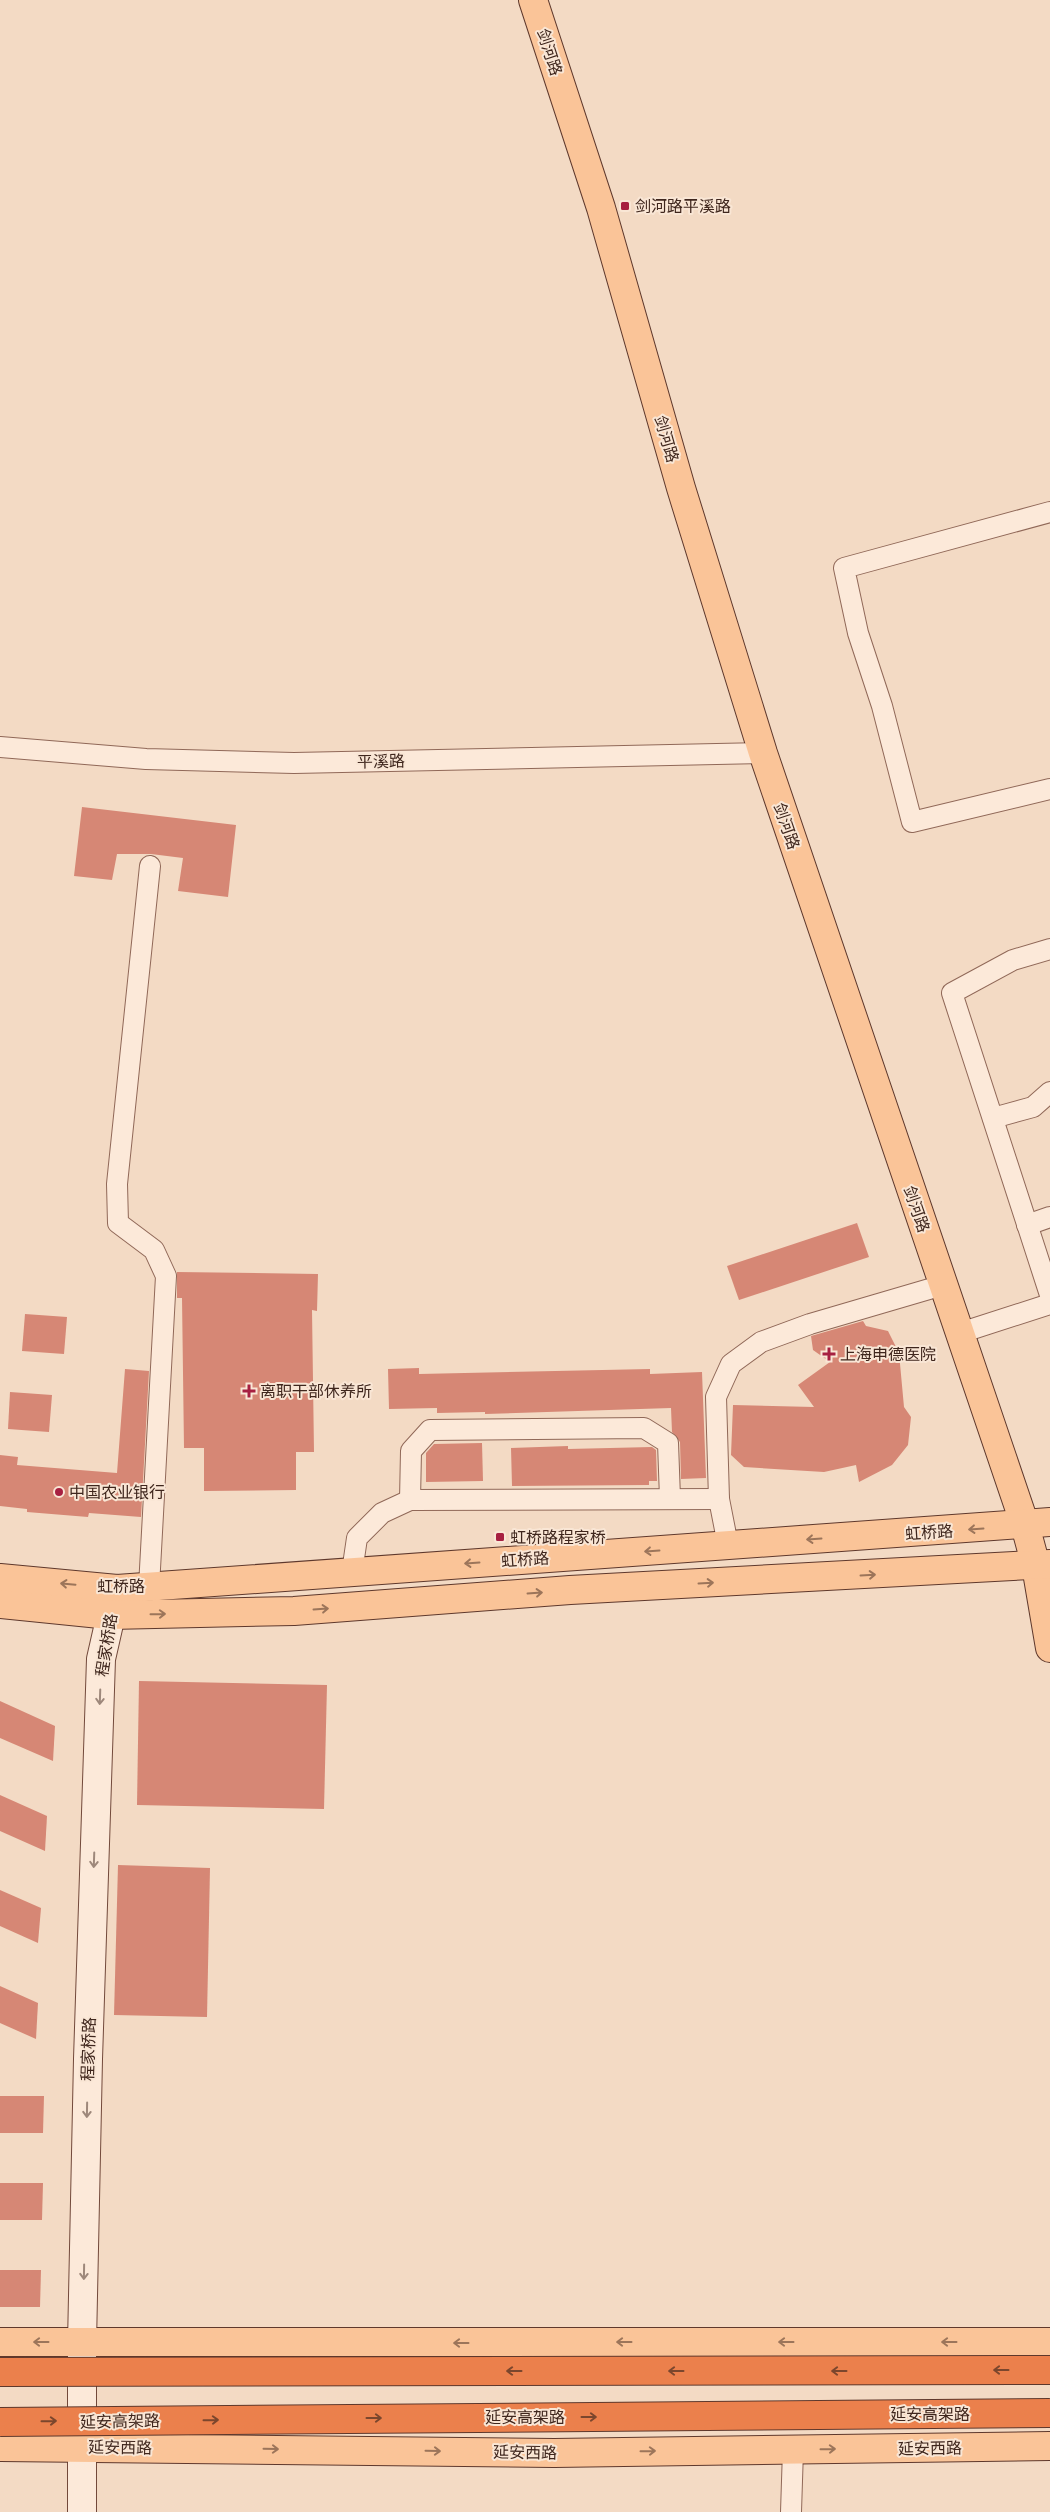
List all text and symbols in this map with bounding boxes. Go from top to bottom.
street label: 剑河路 [534,27,565,78]
place label: 剑河路平溪路 [635,198,731,215]
marker: 剑河路平溪路 [619,200,631,212]
street label: 剑河路 [652,414,681,465]
street label: 平溪路 [357,753,405,770]
street label: 剑河路 [771,801,802,852]
street label: 剑河路 [901,1184,932,1235]
place label: 上海申德医院 [840,1346,936,1363]
marker: 上海申德医院 [822,1347,836,1361]
place label: 离职干部休养所 [260,1383,372,1400]
marker: 离职干部休养所 [242,1384,256,1398]
place label: 中国农业银行 [69,1484,165,1501]
marker: 中国农业银行 [53,1486,65,1498]
street label: 虹桥路 [904,1522,954,1543]
one-way arrow [968,1524,984,1533]
place label: 虹桥路程家桥 [510,1529,606,1546]
marker: 虹桥路程家桥 [494,1531,506,1543]
one-way arrow [806,1535,822,1544]
one-way arrow [644,1546,660,1555]
street label: 虹桥路 [500,1549,550,1570]
one-way arrow [465,1558,481,1568]
one-way arrow [860,1570,876,1579]
street label: 虹桥路 [97,1578,145,1595]
one-way arrow [60,1579,76,1589]
one-way arrow [698,1579,714,1588]
one-way arrow [527,1588,543,1598]
one-way arrow [313,1605,329,1614]
one-way arrow [150,1609,166,1619]
street label: 程家桥路 [93,1612,120,1678]
one-way arrow [95,1689,104,1705]
one-way arrow [90,1852,99,1868]
street label: 程家桥路 [79,2017,98,2081]
one-way arrow [82,2101,92,2117]
one-way arrow [79,2264,88,2280]
one-way arrow [616,2337,632,2347]
one-way arrow [779,2337,795,2347]
one-way arrow [941,2337,958,2347]
one-way arrow [33,2338,49,2347]
one-way arrow [454,2338,470,2348]
one-way arrow [994,2365,1010,2375]
one-way arrow [506,2366,522,2376]
one-way arrow [669,2366,685,2376]
one-way arrow [831,2366,848,2376]
street label: 延安高架路 [890,2406,970,2423]
street label: 延安高架路 [485,2409,565,2426]
street label: 延安高架路 [80,2412,160,2431]
one-way arrow [580,2412,596,2422]
one-way arrow [365,2413,381,2423]
one-way arrow [202,2415,219,2425]
one-way arrow [40,2416,56,2426]
street label: 延安西路 [88,2438,152,2457]
street label: 延安西路 [898,2439,962,2458]
street label: 延安西路 [493,2443,557,2462]
one-way arrow [262,2444,278,2454]
one-way arrow [820,2444,836,2454]
one-way arrow [424,2446,441,2456]
one-way arrow [640,2446,656,2456]

